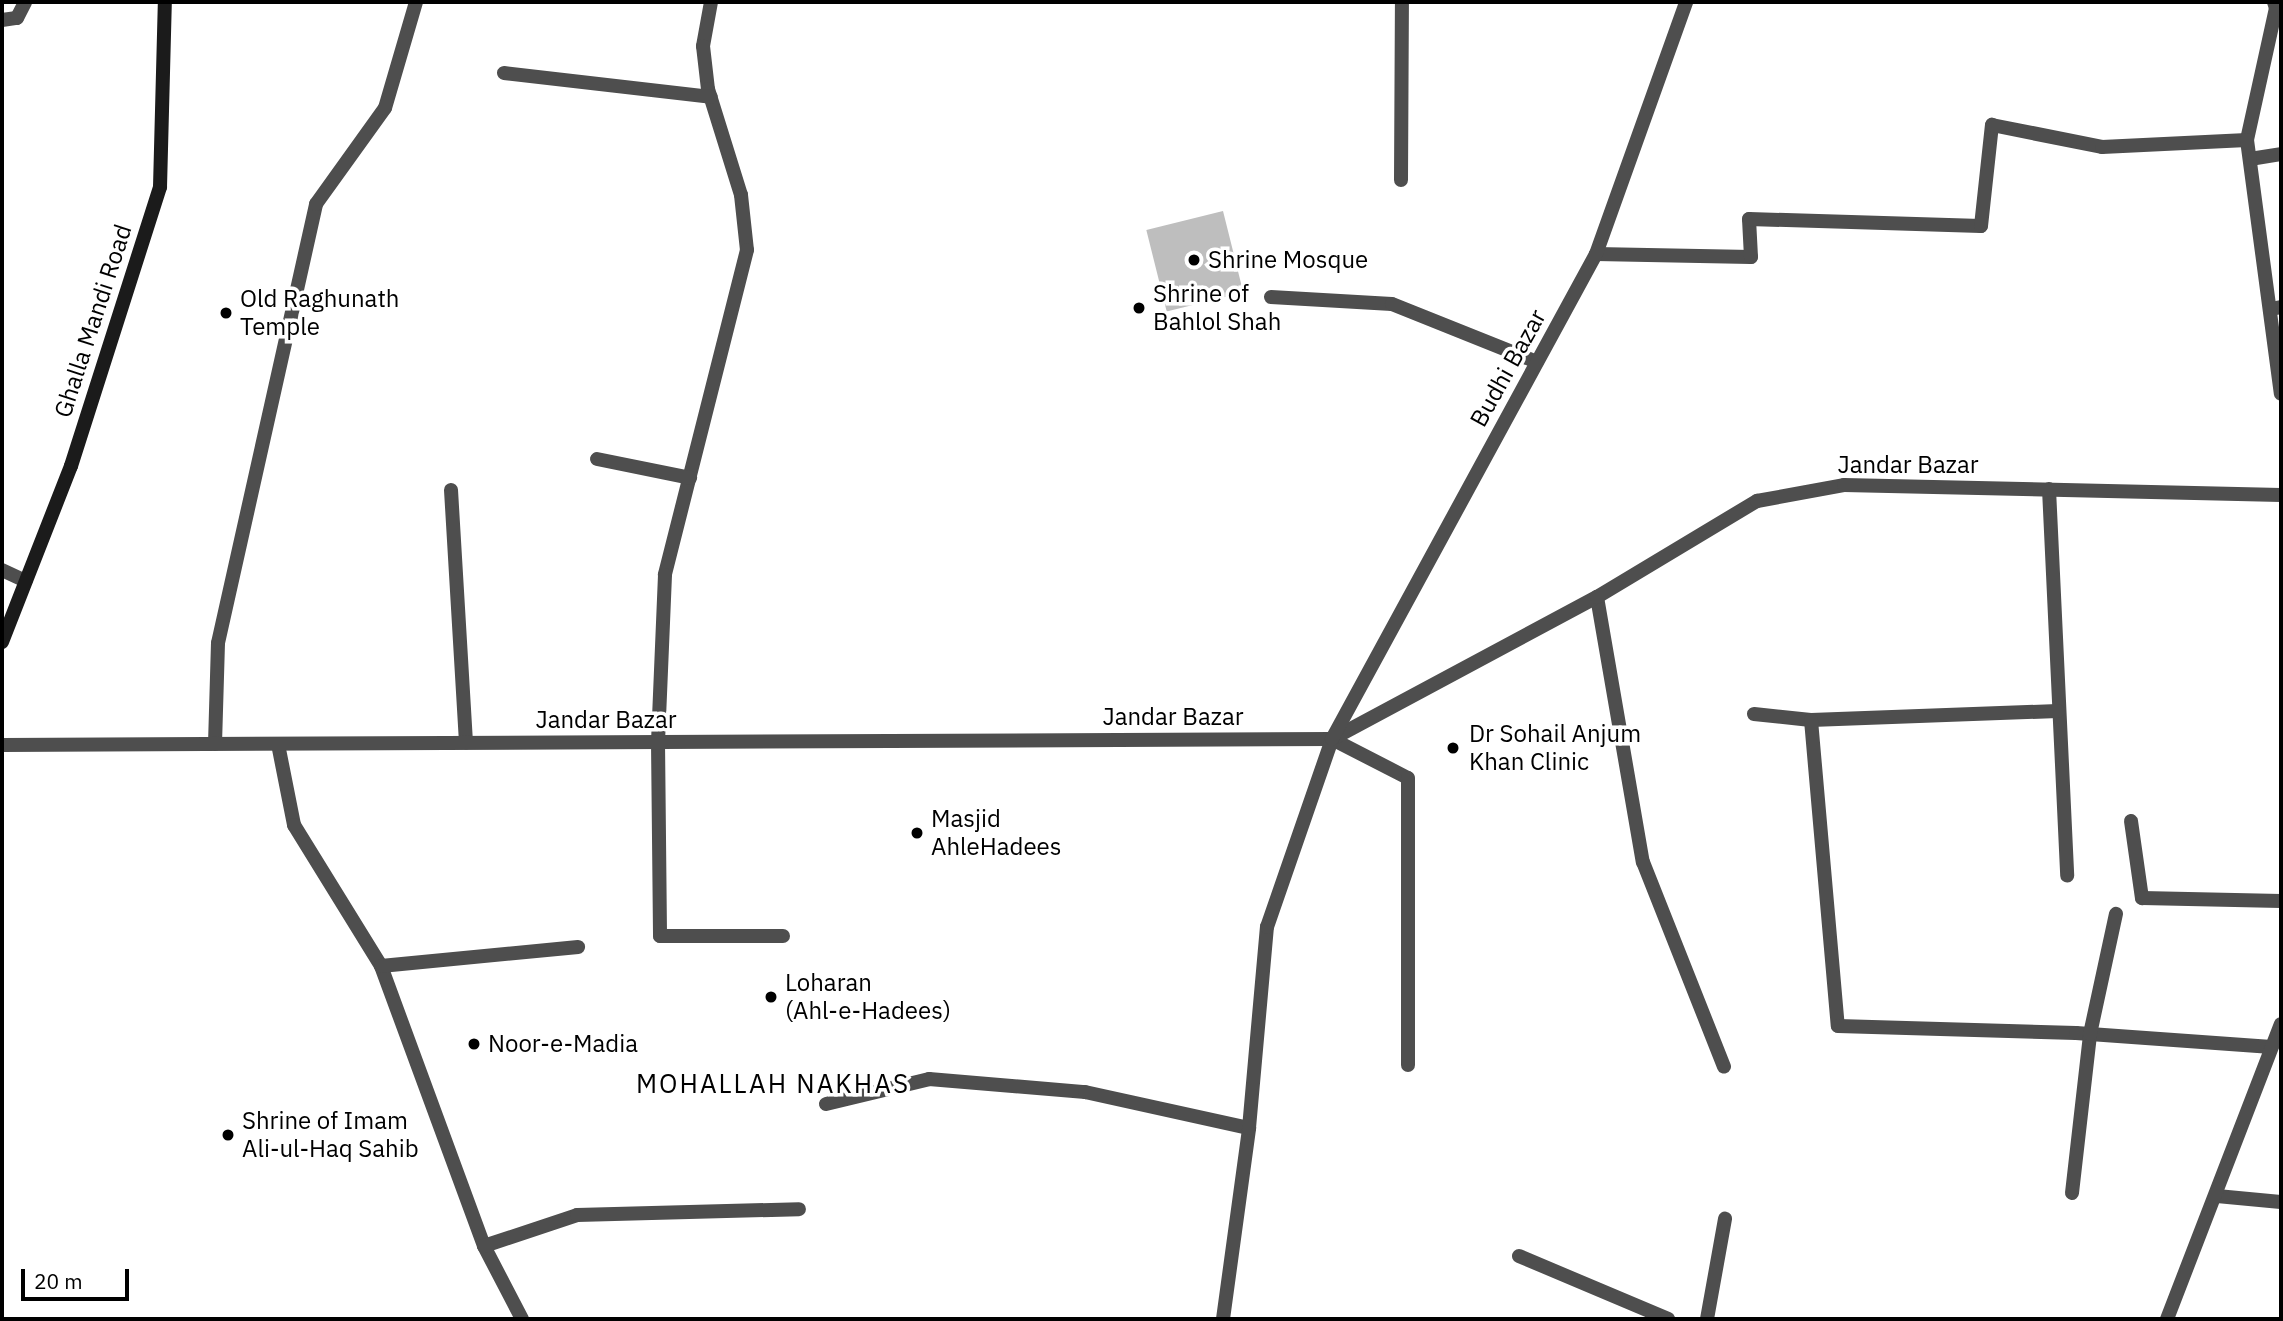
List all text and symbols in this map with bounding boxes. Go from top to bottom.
street label: Ghalla Mandi Road [48,221,138,421]
place label: Shrine Mosque [1208,246,1368,274]
marker: Shrine Mosque [1186,252,1202,268]
place label: Shrine of Bahlol Shah [1153,280,1281,336]
place label: Old Raghunath Temple [240,285,399,341]
marker: Shrine of Bahlol Shah [1131,300,1147,316]
street label: Budhi Bazar [1464,304,1552,432]
marker: Old Raghunath Temple [218,305,234,321]
street label: Jandar Bazar [1837,451,1979,479]
street label: Jandar Bazar [1102,703,1244,731]
street label: Jandar Bazar [535,706,677,734]
place label: Dr Sohail Anjum Khan Clinic [1469,720,1641,776]
marker: Dr Sohail Anjum Khan Clinic [1443,738,1463,758]
place label: Masjid AhleHadees [931,805,1061,861]
marker: Masjid AhleHadees [909,825,925,841]
place label: Loharan (Ahl-e-Hadees) [785,969,951,1025]
marker: Loharan (Ahl-e-Hadees) [763,989,779,1005]
place label: Noor-e-Madia [488,1030,638,1058]
marker: Noor-e-Madia [466,1036,482,1052]
district label: MOHALLAH NAKHAS [638,1068,908,1100]
place label: Shrine of Imam Ali-ul-Haq Sahib [242,1107,419,1163]
marker: Shrine of Imam Ali-ul-Haq Sahib [220,1127,236,1143]
scale bar [24,1254,133,1298]
text: 20 m [34,1267,83,1295]

